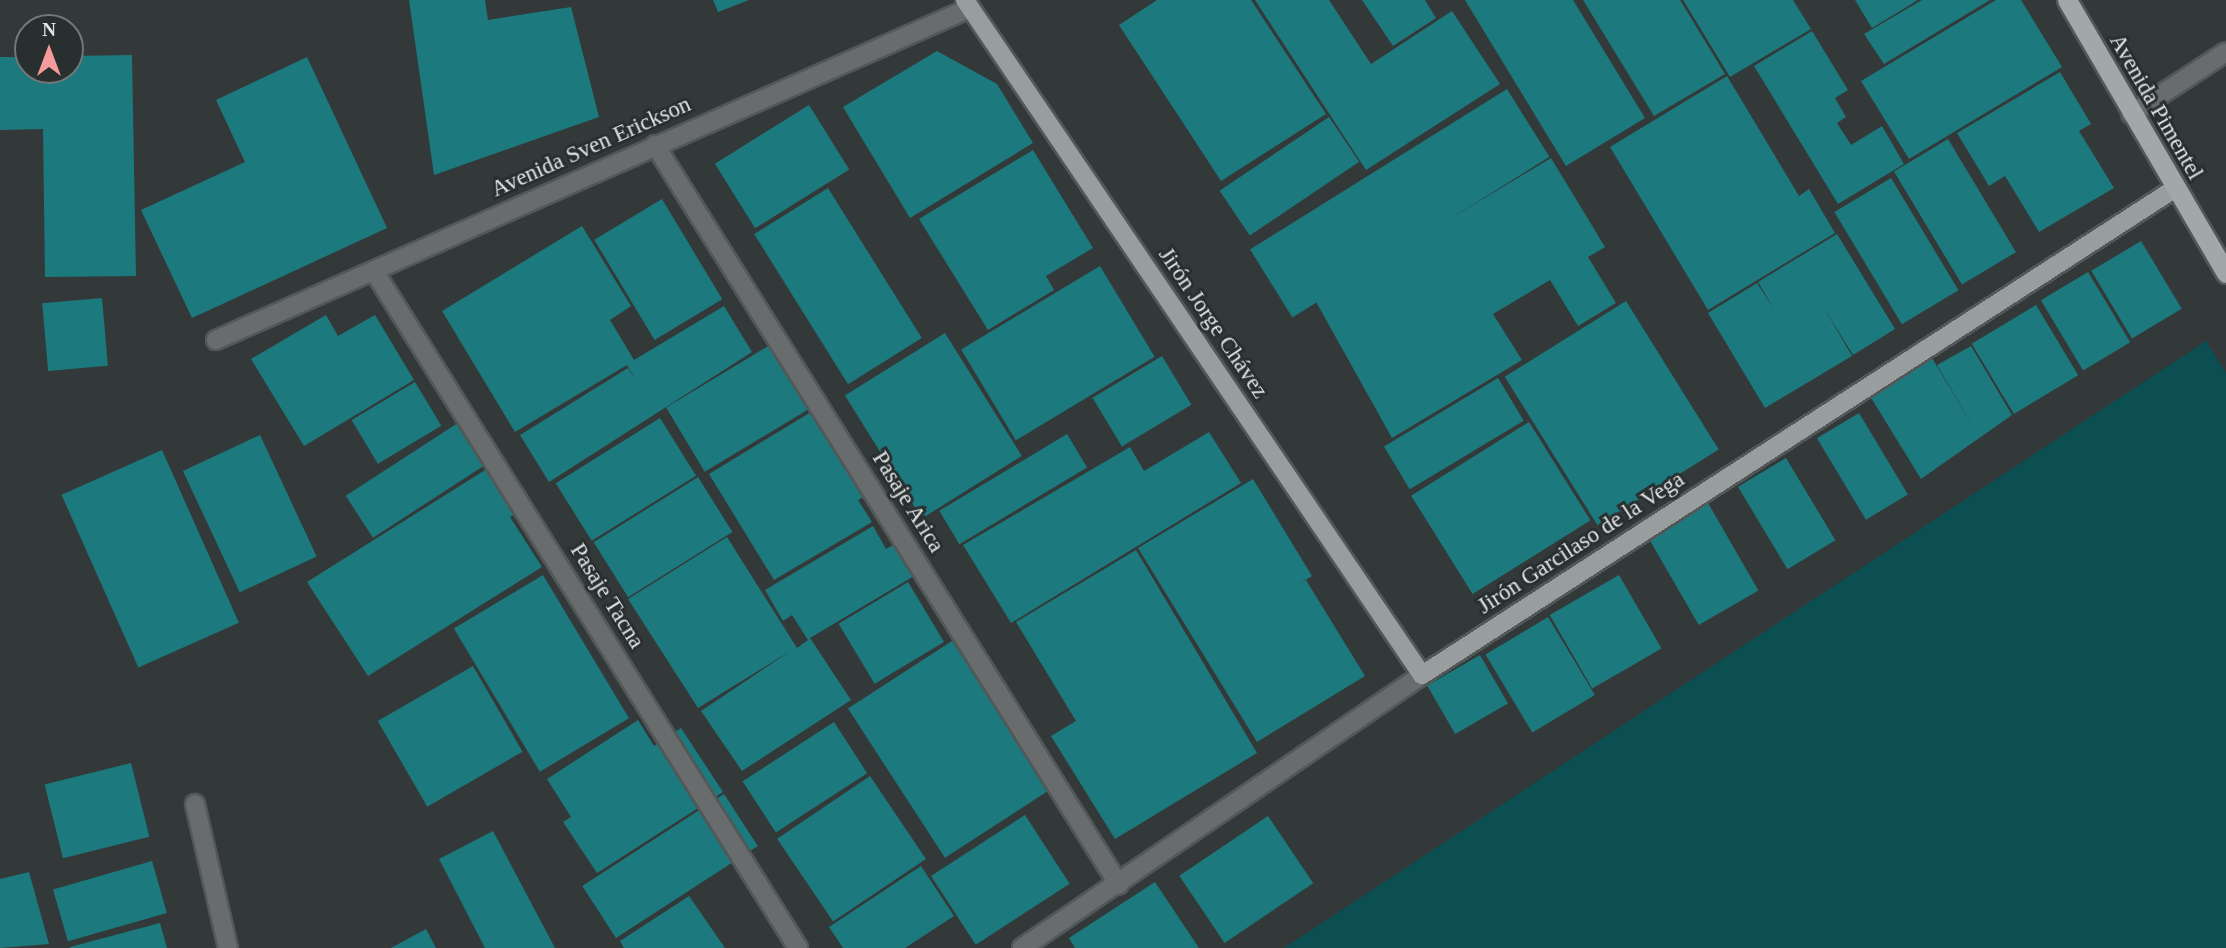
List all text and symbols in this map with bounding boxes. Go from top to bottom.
north arrow [14,14,84,84]
text: N [42,19,56,40]
street label: Avenida Pimentel [2103,29,2209,185]
street label: Avenida Sven Erickson [487,91,695,203]
street label: Jirón Jorge Chávez [1152,242,1274,404]
street label: Pasaje Arica [866,446,950,558]
street label: Jirón Garcilaso de la Vega [1472,466,1690,620]
street label: Pasaje Tacna [564,538,650,654]

